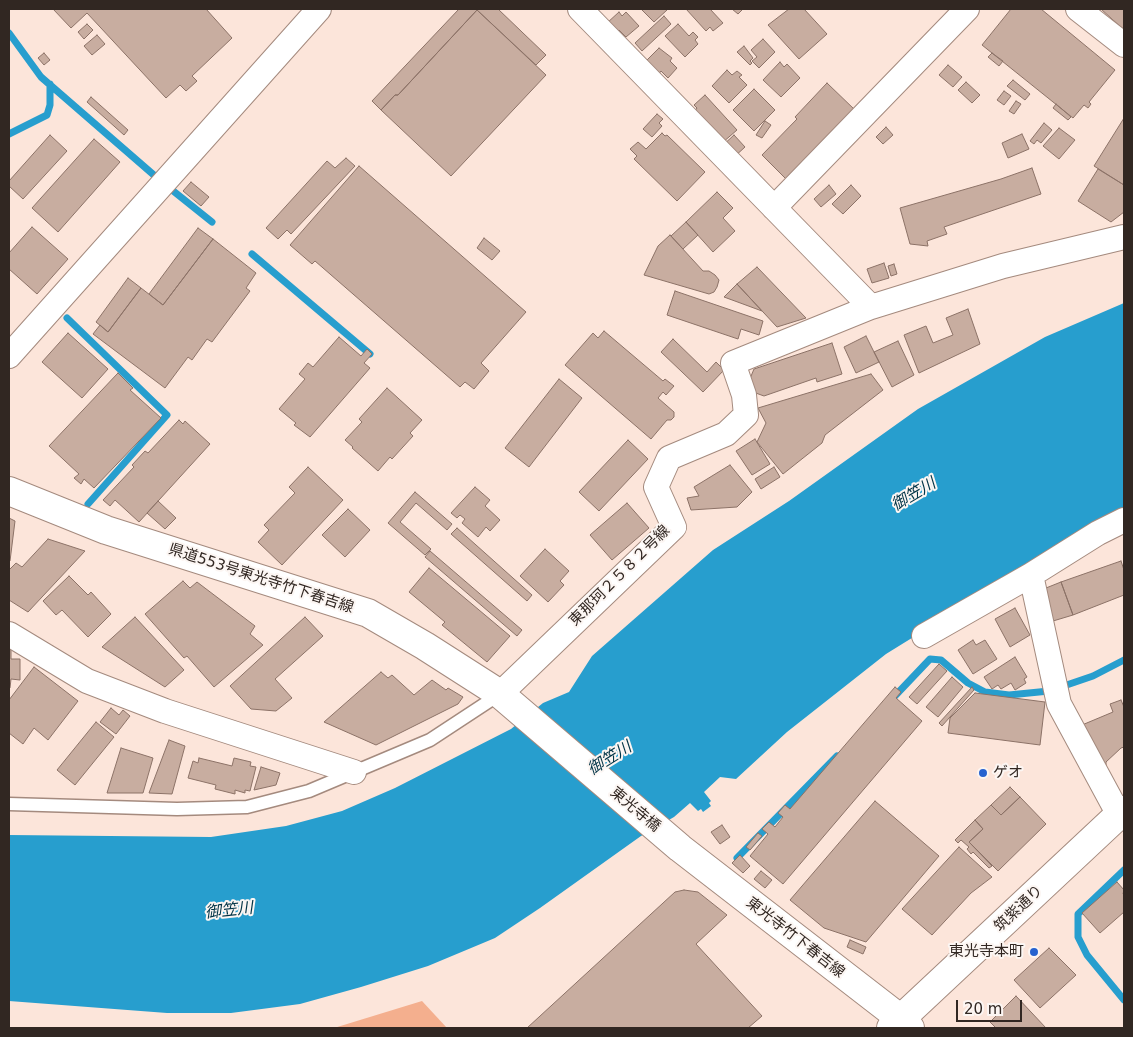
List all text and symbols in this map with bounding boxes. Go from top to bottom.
water label: 御笠川 [888,474,940,516]
street label: 東那珂２５８２号線 [566,522,674,630]
street label: 県道553号東光寺竹下春吉線 [166,541,356,617]
water label: 御笠川 [585,738,635,780]
place label: ゲオ [993,764,1023,782]
marker: ゲオ [977,767,989,779]
street label: 東光寺橋 [606,784,664,836]
street label: 筑紫通り [991,882,1047,936]
street label: 東光寺竹下春吉線 [742,894,848,982]
water label: 御笠川 [204,899,254,923]
place label: 東光寺本町 [949,943,1024,961]
marker: 東光寺本町 [1028,946,1040,958]
scale bar [958,990,1024,1022]
text: 20 m [964,1000,1002,1018]

